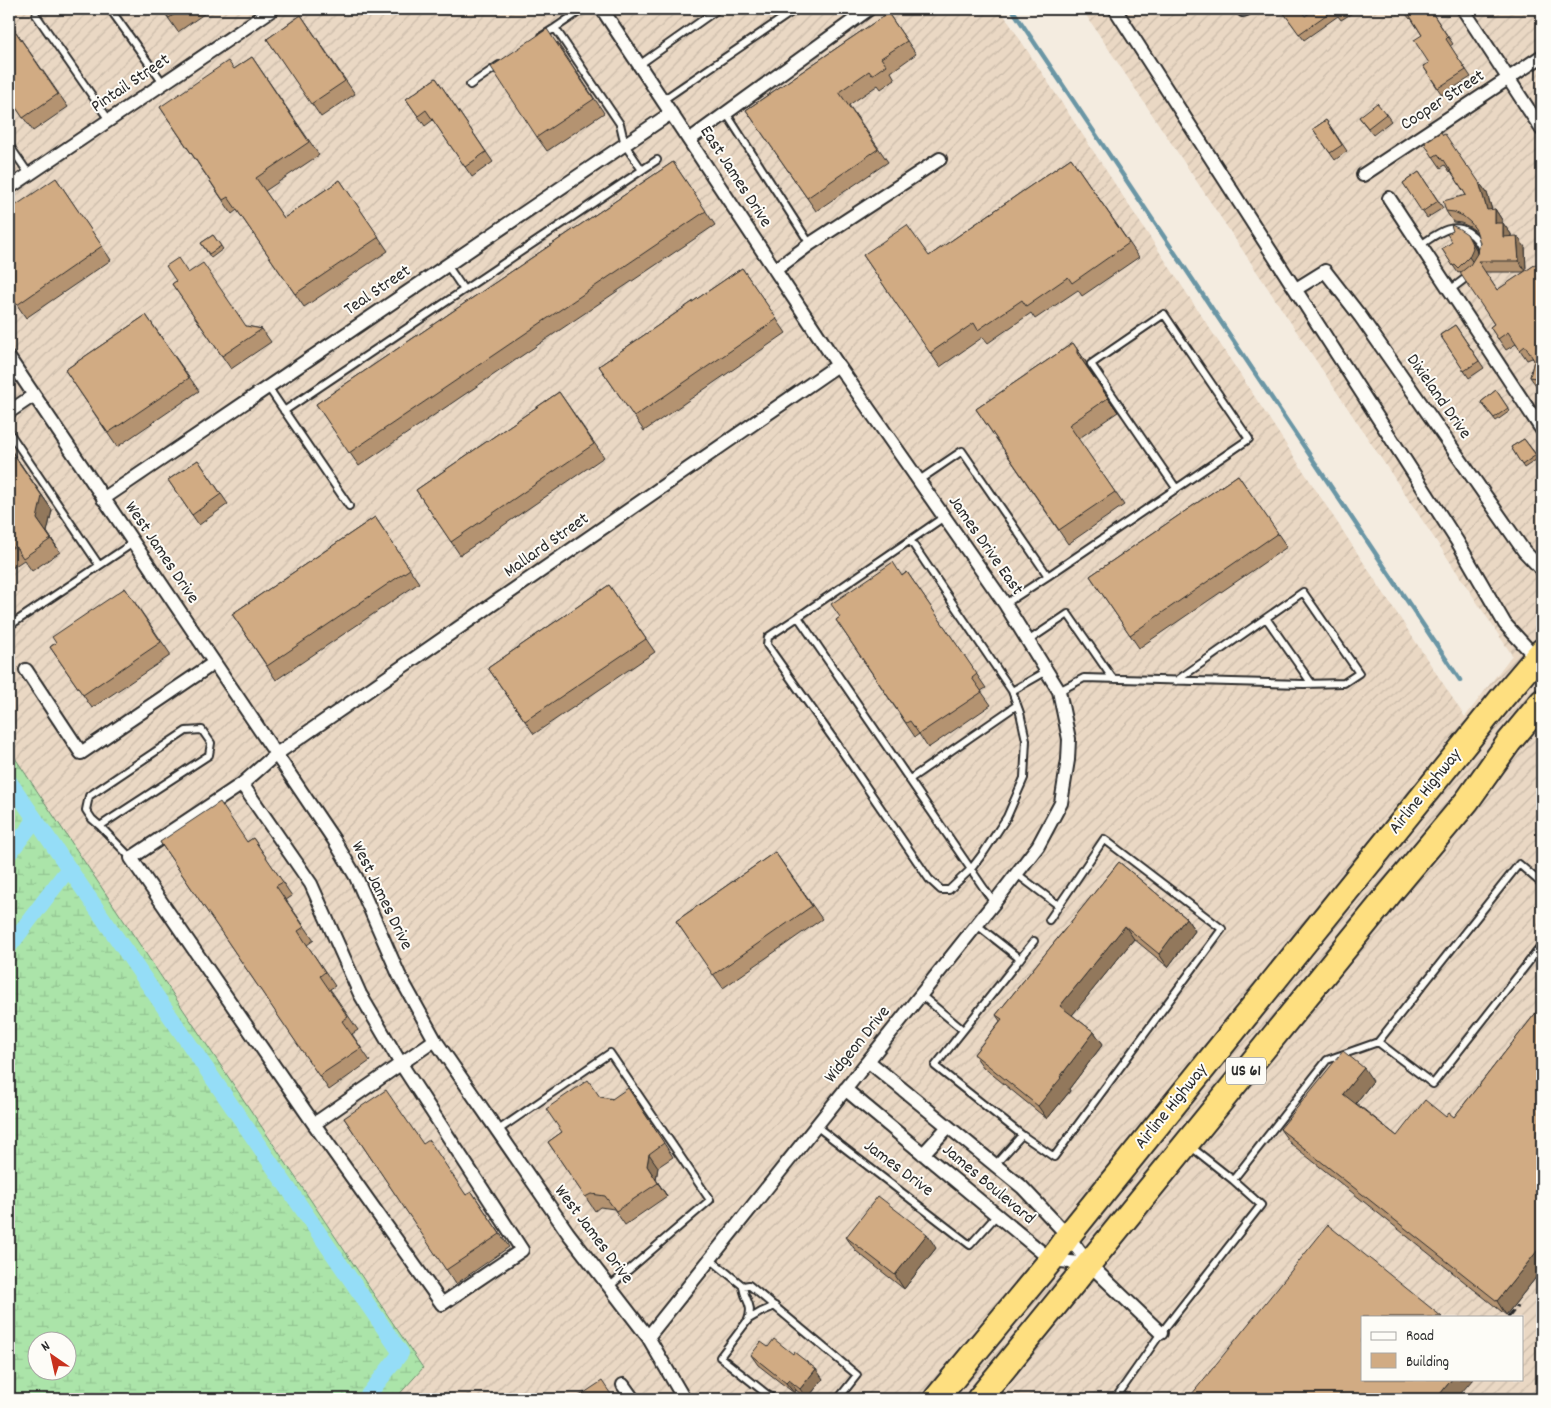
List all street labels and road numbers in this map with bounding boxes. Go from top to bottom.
street label: Pintail Street [87,48,176,120]
street label: Cooper Street [1396,64,1490,138]
street label: East James Drive [693,121,777,233]
street label: Teal Street [340,259,417,323]
street label: Dixieland Drive [1399,349,1477,445]
street label: James Drive East [941,491,1029,601]
street label: West James Drive [118,497,204,609]
street label: Mallard Street [499,507,595,585]
street label: Airline Highway [1384,743,1469,840]
street label: West James Drive [344,837,418,955]
street label: Widgeon Drive [819,1001,897,1089]
street label: Airline Highway [1130,1058,1215,1155]
road number: US 61 [1226,1058,1266,1084]
street label: James Drive [858,1134,938,1204]
street label: James Boulevard [936,1139,1040,1231]
street label: West James Drive [547,1180,639,1290]

